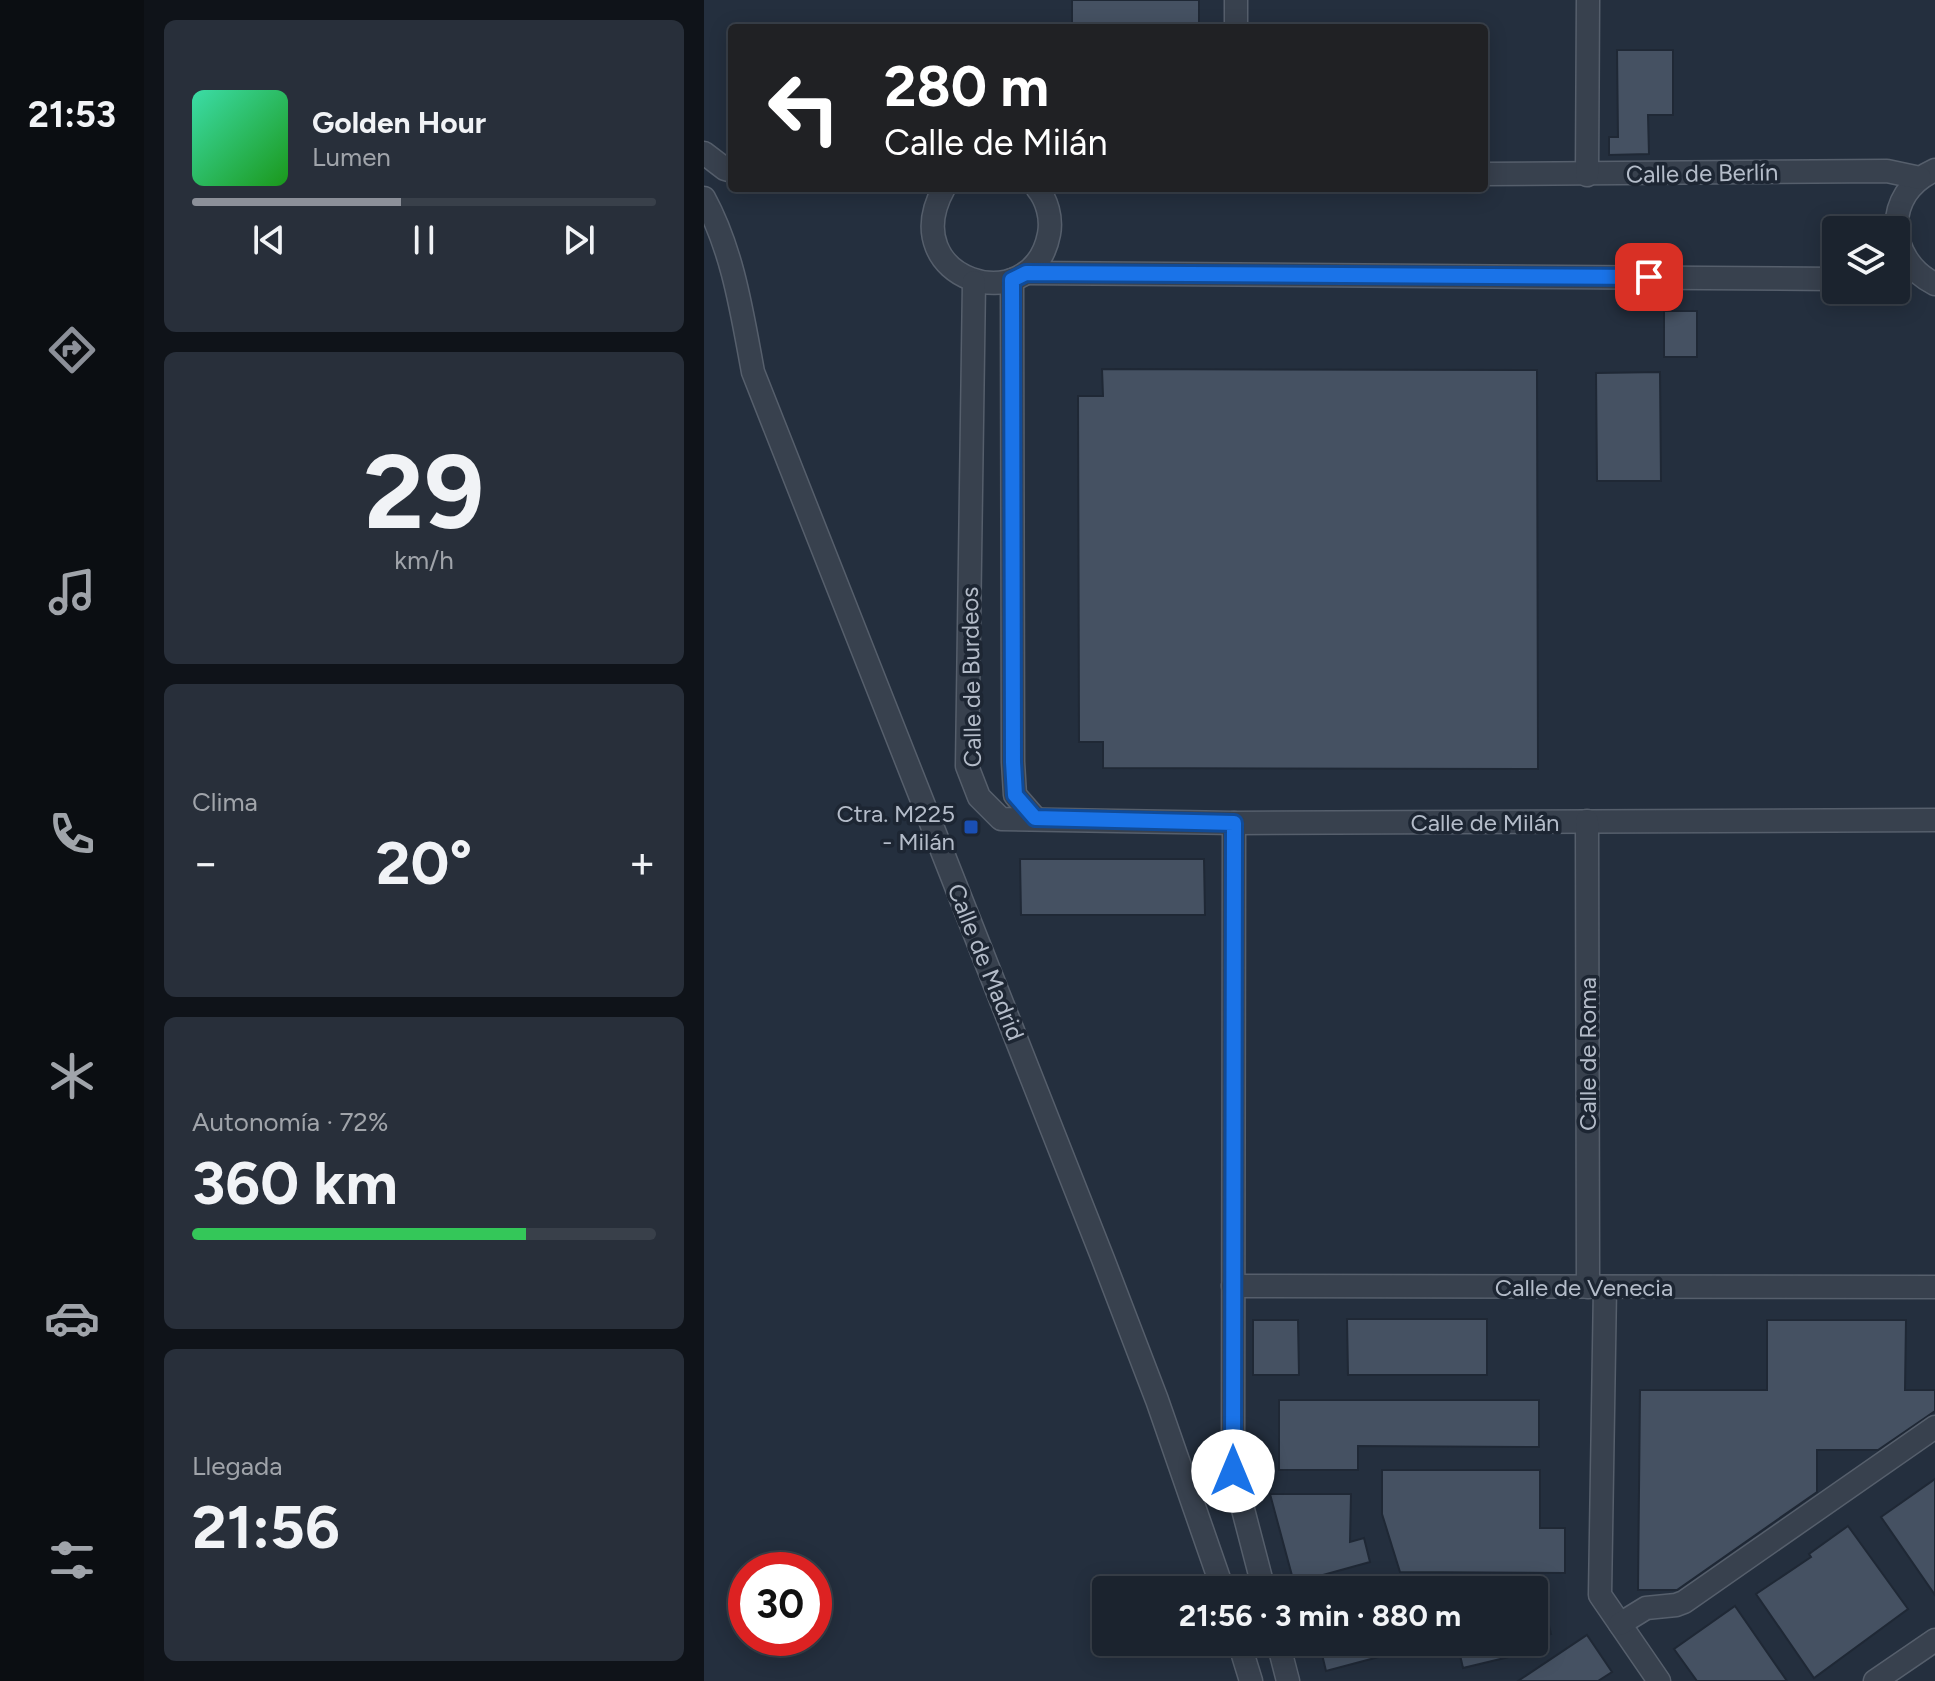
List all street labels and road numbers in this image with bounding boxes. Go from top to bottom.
street label: Calle de Berlín [1626,157,1778,189]
street label: Calle de Burdeos [955,586,987,768]
street label: Calle de Milán [1411,808,1560,837]
street label: Calle de Madrid [941,879,1031,1045]
street label: Calle de Roma [1573,977,1602,1131]
street label: Calle de Venecia [1495,1273,1673,1302]

